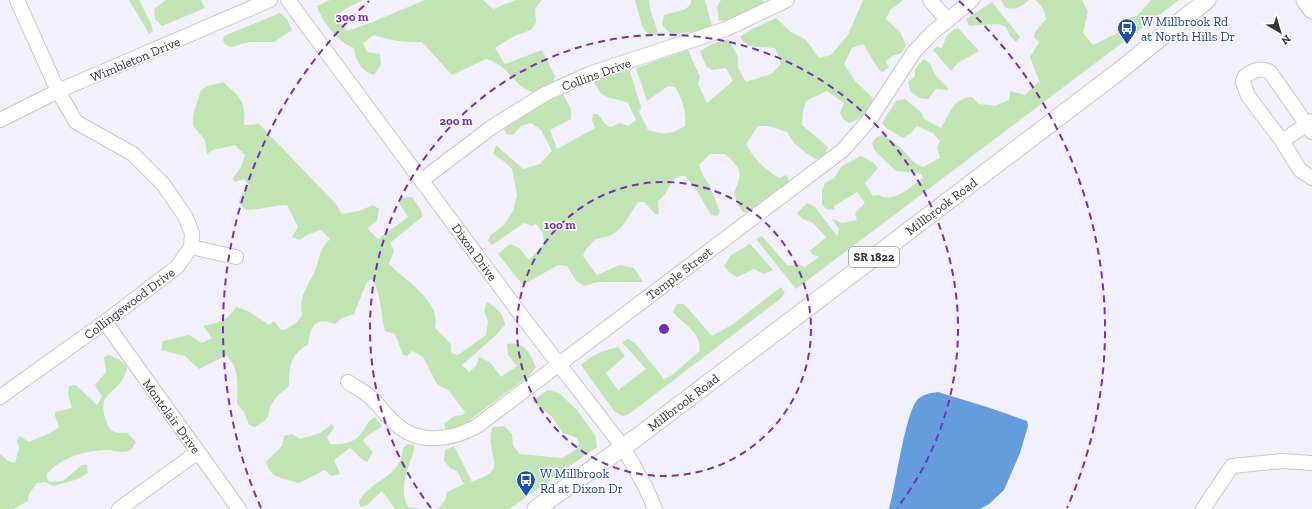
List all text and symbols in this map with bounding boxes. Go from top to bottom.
text: 300 m [336,10,369,24]
north arrow [1260,12,1300,52]
place label: W Millbrook Rd at North Hills Dr [1141,14,1235,44]
bus stop icon: W Millbrook Rd at North Hills Dr [1116,17,1138,45]
text: N [1278,32,1293,48]
street label: Wimbleton Drive [88,34,182,85]
street label: Collins Drive [560,55,633,94]
text: 200 m [439,114,473,128]
street label: Millbrook Road [903,175,980,238]
text: 100 m [544,218,576,232]
street label: Dixon Drive [449,221,500,284]
street label: Temple Street [643,244,715,303]
road number: SR 1822 [849,247,899,267]
street label: Collingswood Drive [81,264,178,342]
centre of rings [657,322,671,336]
street label: Millbrook Road [645,371,722,434]
street label: Montclair Drive [140,376,204,456]
place label: W Millbrook Rd at Dixon Dr [540,466,623,496]
bus stop icon: W Millbrook Rd at Dixon Dr [515,469,537,497]

